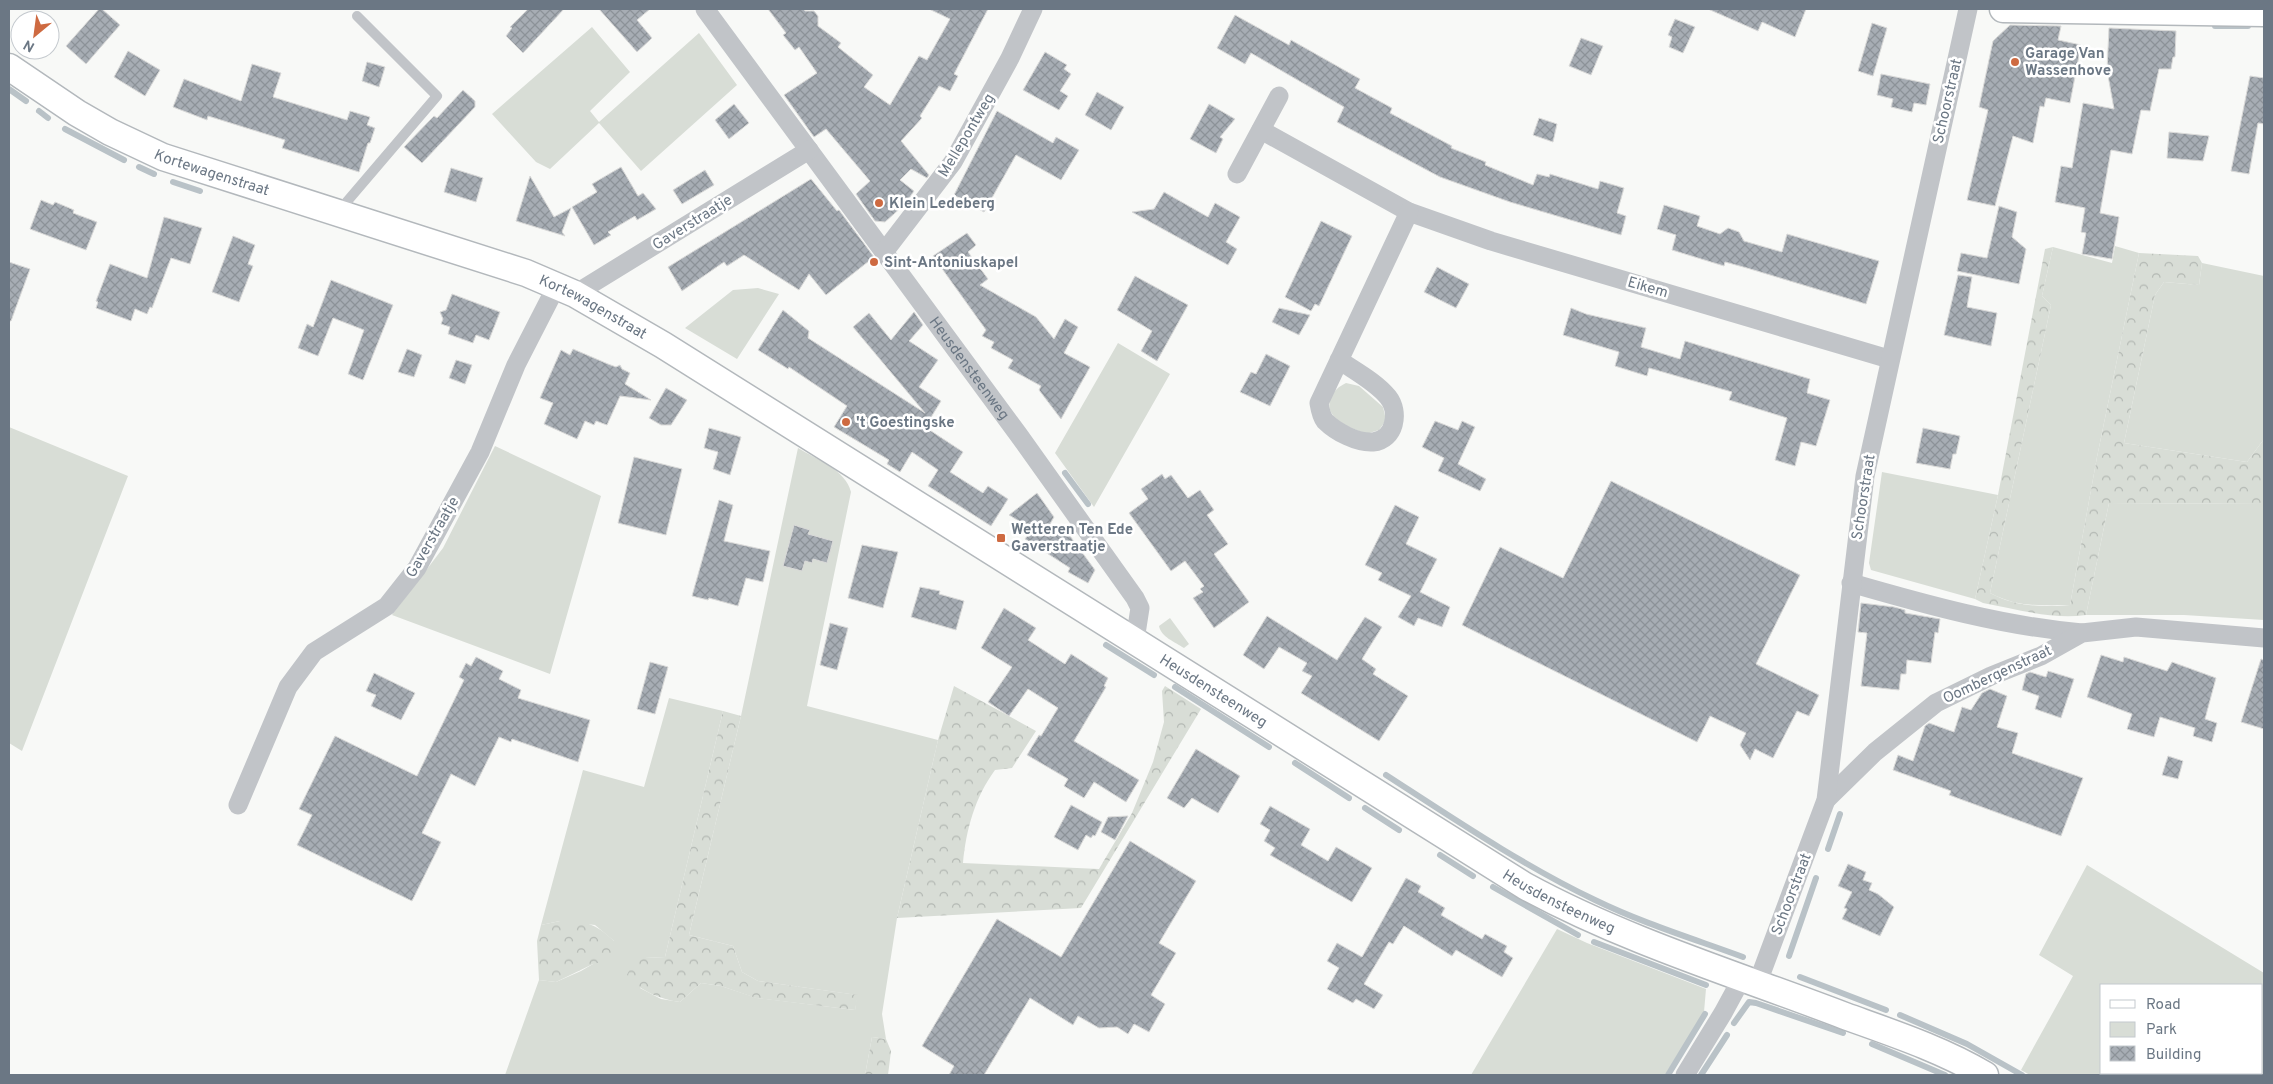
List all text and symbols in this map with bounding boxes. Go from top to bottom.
north arrow [10,10,60,60]
text: N [21,35,38,55]
place label: Garage Van Wassenhove [2025,45,2111,81]
marker: Garage Van Wassenhove [2009,56,2021,68]
street label: Schoorstraat [1930,57,1967,146]
street label: Mellepontweg [935,90,1000,181]
street label: Kortewagenstraat [150,146,271,201]
street label: Gaverstraatje [649,191,736,255]
place label: Klein Ledeberg [889,195,995,214]
marker: Klein Ledeberg [873,197,885,209]
place label: Sint-Antoniuskapel [884,254,1018,273]
marker: Sint-Antoniuskapel [868,256,880,268]
street label: Kortewagenstraat [536,272,650,345]
street label: Eikem [1625,274,1670,303]
street label: Heusdensteenweg [924,314,1013,424]
place label: 't Goestingske [856,414,955,433]
marker: 't Goestingske [840,416,852,428]
street label: Schoorstraat [1848,453,1881,541]
street label: Gaverstraatje [402,494,464,582]
place label: Wetteren Ten Ede Gaverstraatje [1011,521,1133,557]
marker: Wetteren Ten Ede Gaverstraatje [995,532,1007,544]
street label: Oombergenstraat [1940,642,2055,709]
street label: Heusdensteenweg [1155,651,1270,733]
street label: Schoorstraat [1768,851,1817,938]
street label: Heusdensteenweg [1498,866,1618,939]
legend [2100,984,2263,1074]
text: Road [2146,996,2181,1015]
text: Park [2146,1021,2177,1040]
text: Building [2146,1046,2201,1065]

